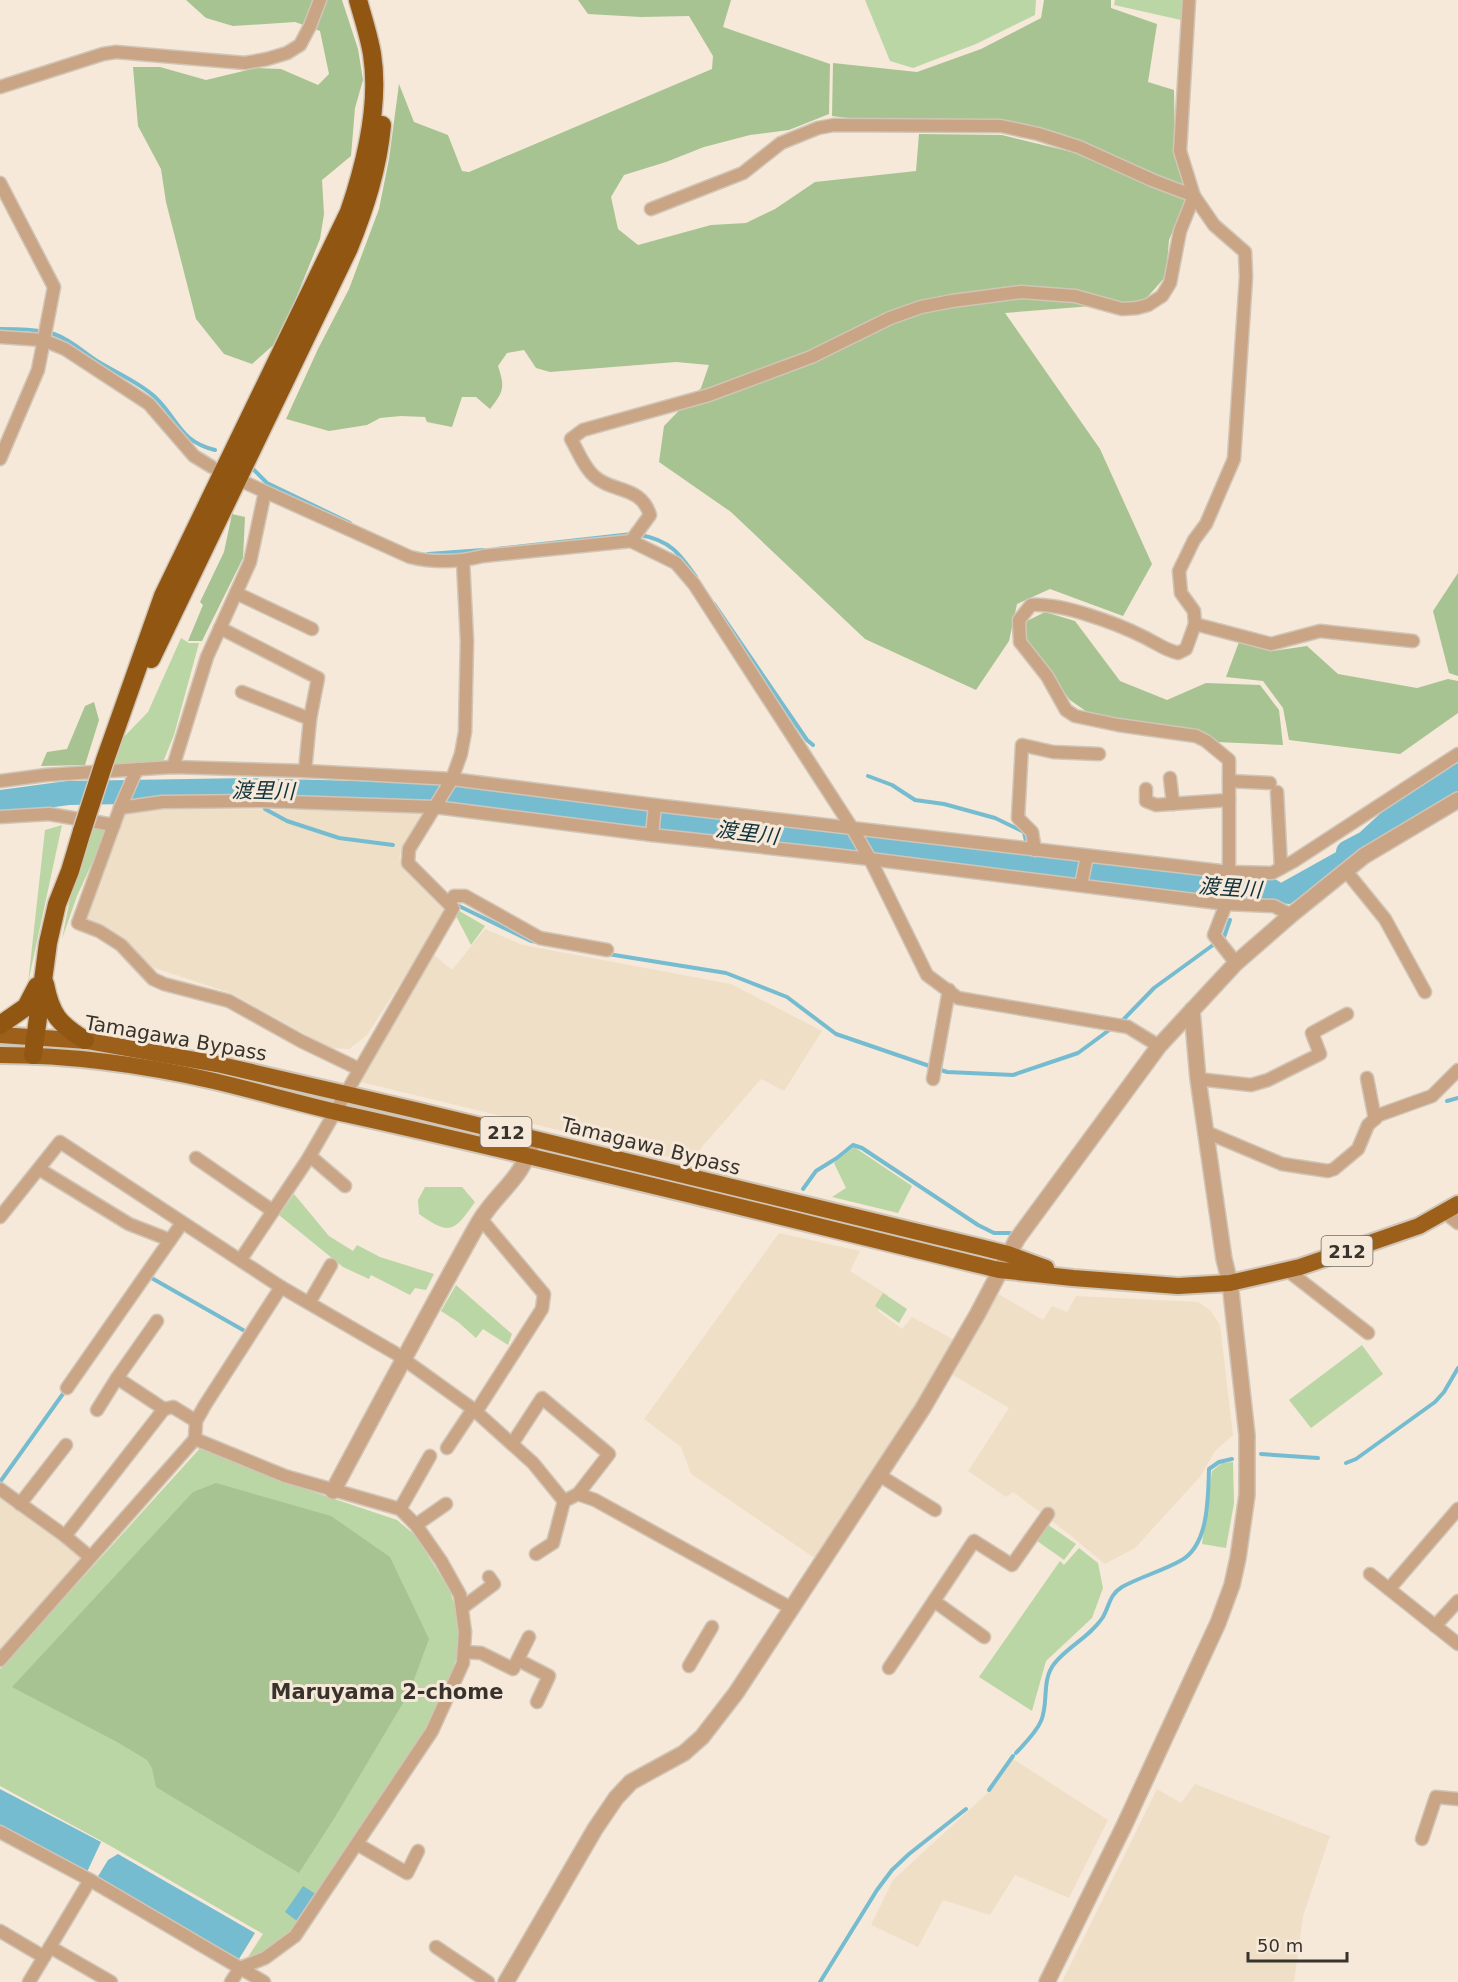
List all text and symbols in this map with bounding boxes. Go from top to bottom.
water label: 渡里川 [231,778,297,804]
water label: 渡里川 [714,817,782,849]
water label: 渡里川 [1198,874,1264,902]
street label: Tamagawa Bypass [82,1010,269,1066]
street label: Tamagawa Bypass [558,1112,743,1180]
road number: 212 [480,1117,532,1147]
road number: 212 [1322,1236,1372,1266]
district label: Maruyama 2-chome [271,1680,503,1704]
scale bar [1248,1925,1347,1963]
text: 50 m [1257,1935,1303,1956]

